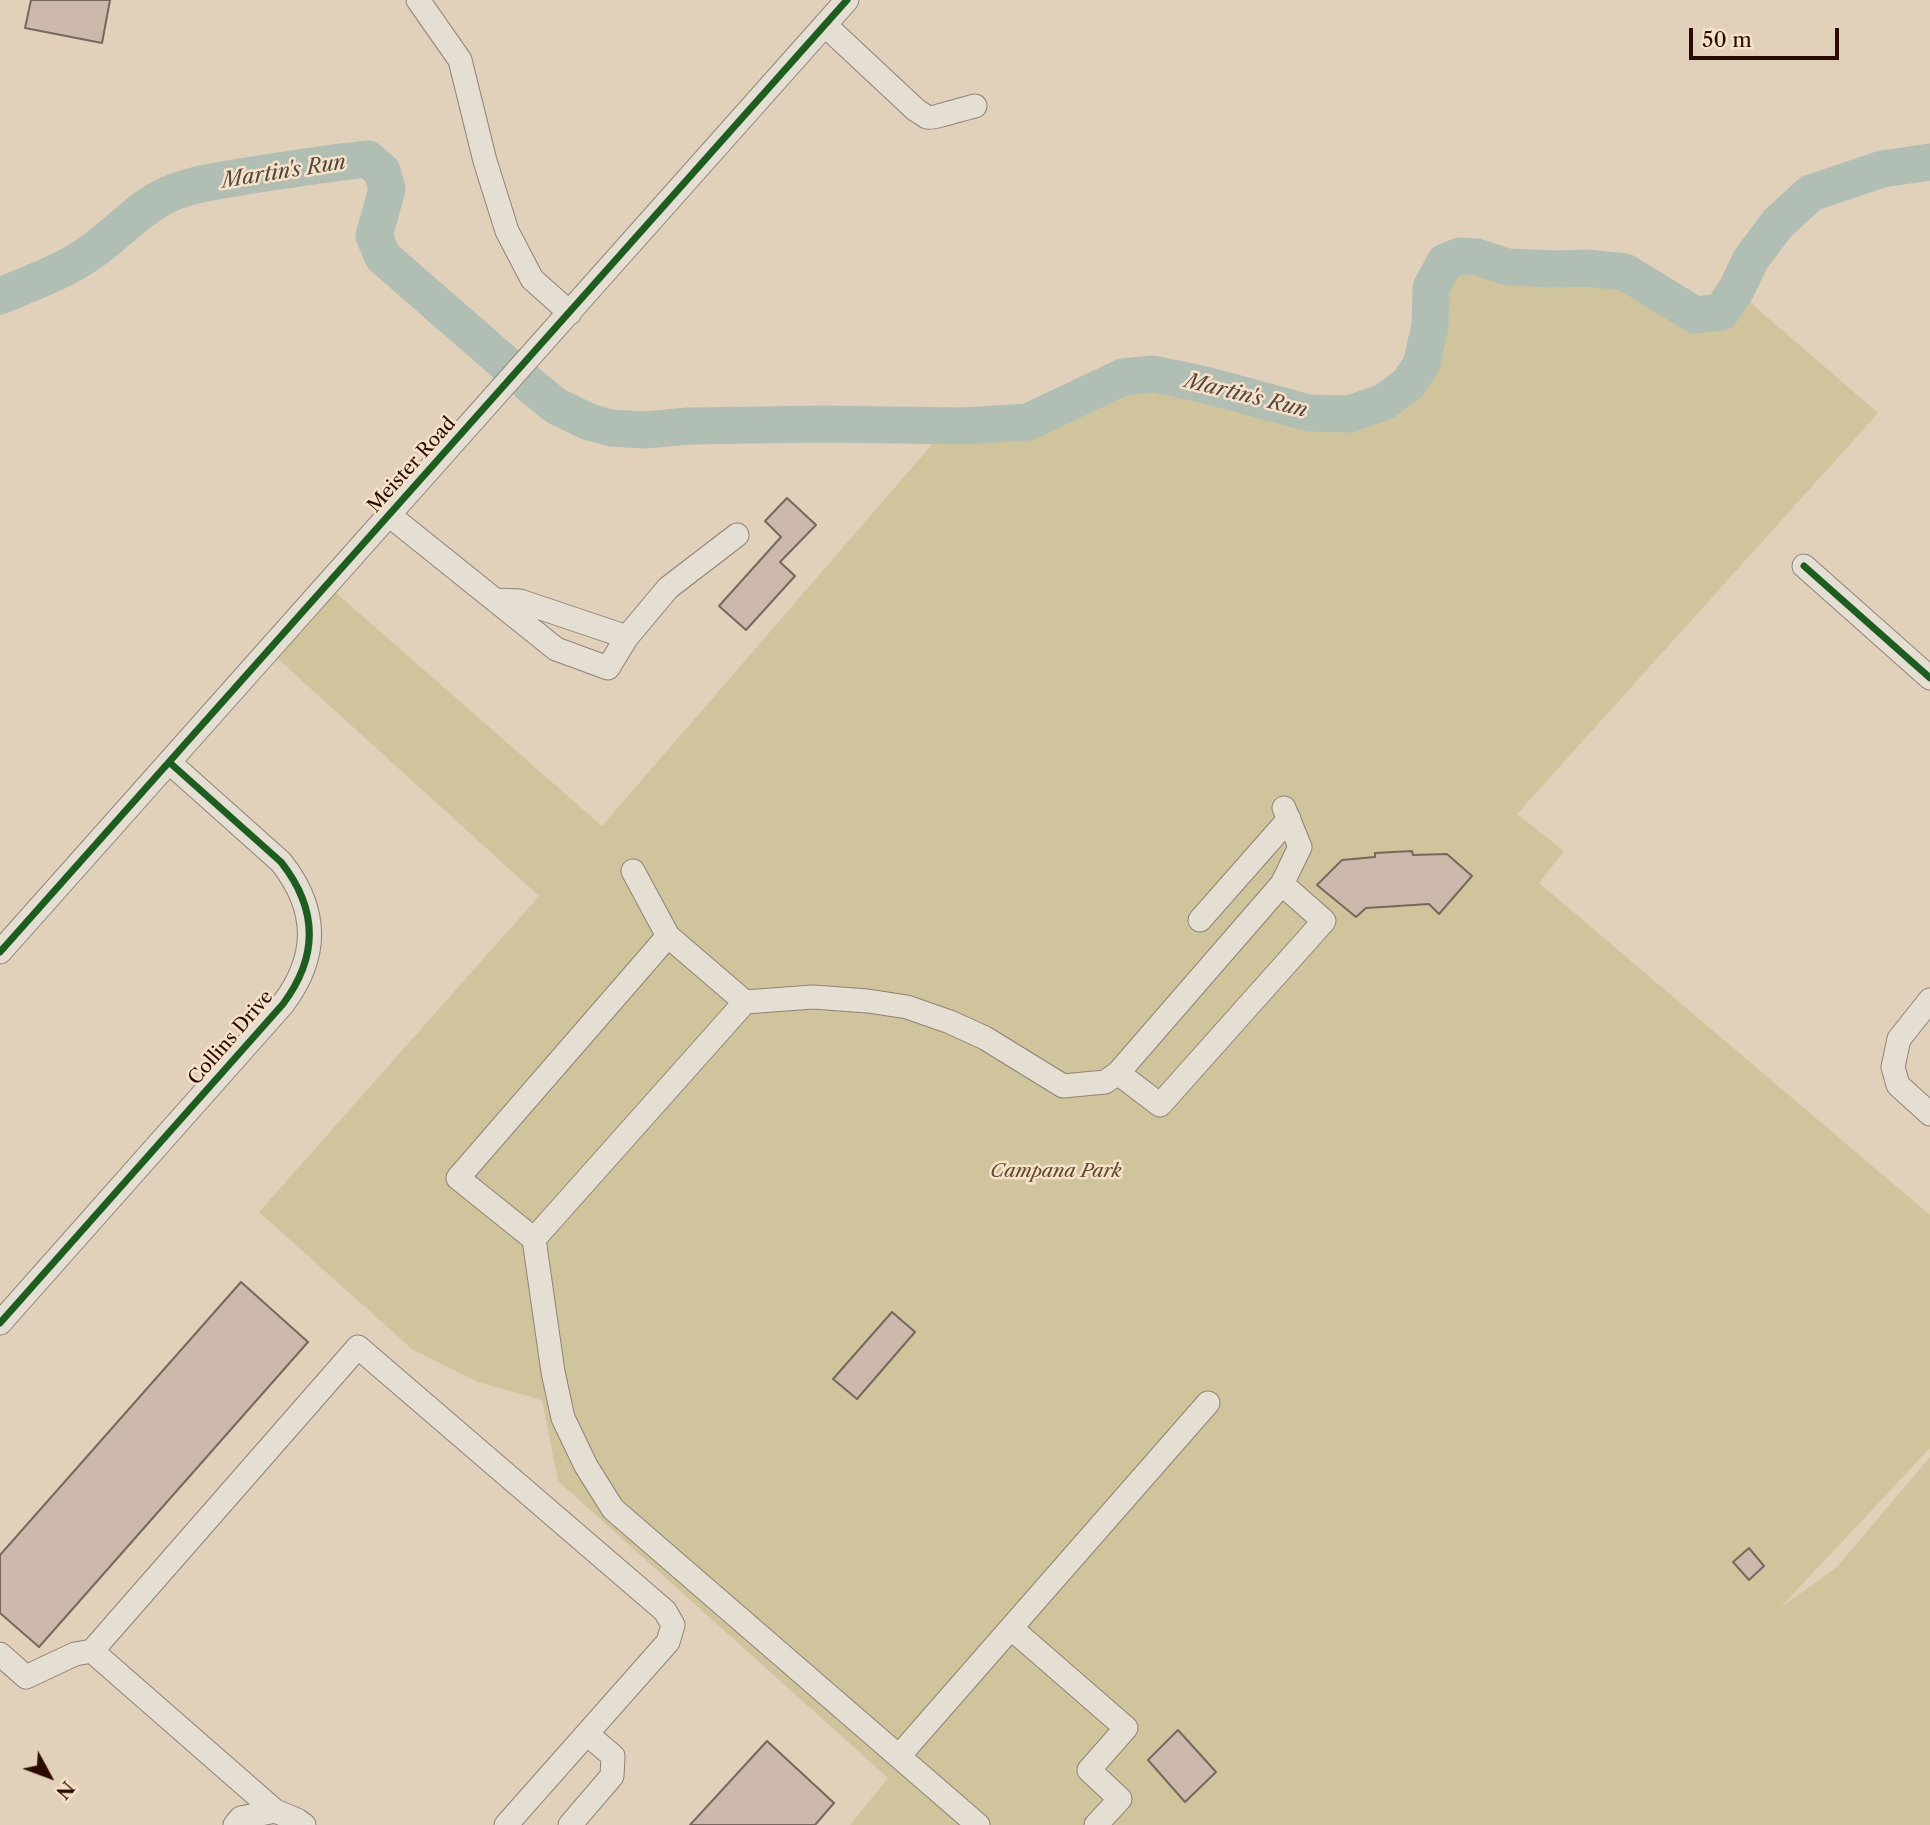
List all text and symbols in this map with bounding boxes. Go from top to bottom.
scale bar [1692,14,1842,58]
text: 50 m [1702,27,1752,52]
water label: Martin's Run [220,150,348,194]
water label: Martin's Run [1182,369,1310,423]
street label: Meister Road [363,413,461,517]
street label: Collins Drive [184,986,278,1090]
park label: Campana Park [990,1161,1122,1183]
north arrow [14,1741,84,1811]
text: N [51,1776,79,1804]

